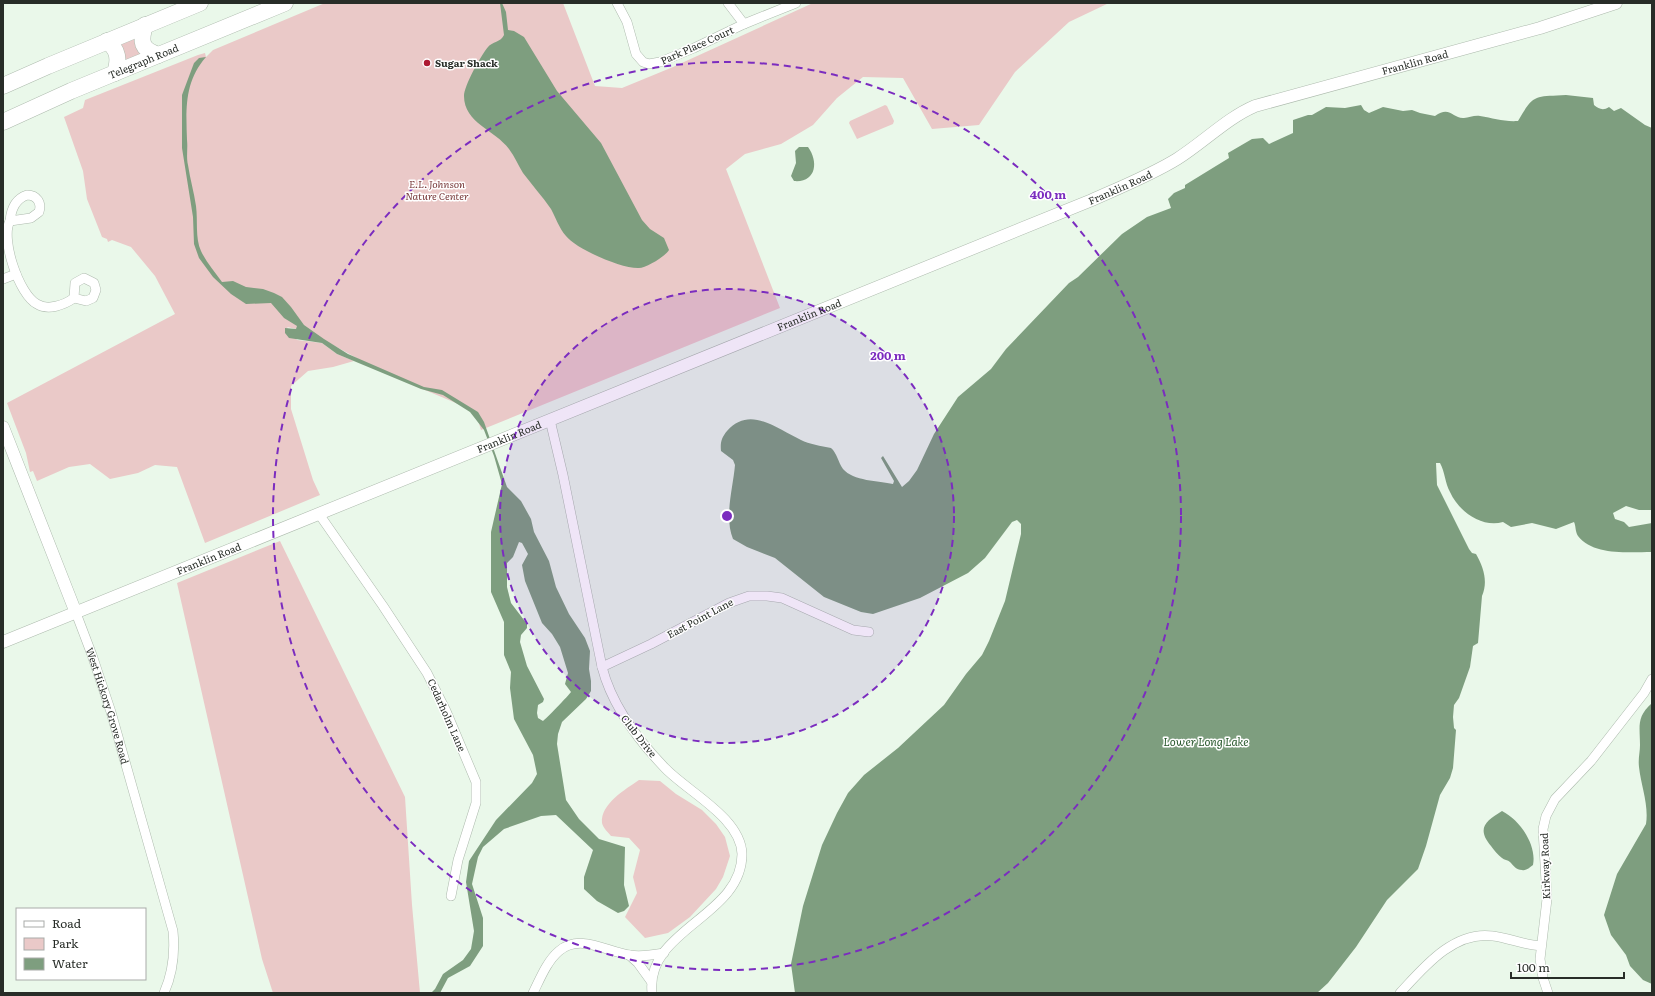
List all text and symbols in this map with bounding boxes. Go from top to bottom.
street label: Park Place Court [658,22,736,67]
street label: Telegraph Road [106,40,181,82]
street label: Franklin Road [1380,46,1450,78]
place label: Sugar Shack [435,55,498,70]
marker: Sugar Shack [422,58,432,68]
street label: Franklin Road [1086,166,1154,208]
park label: E.L. Johnson Nature Center [405,176,469,203]
text: 400 m [1030,185,1066,203]
street label: Franklin Road [774,295,843,334]
text: 200 m [870,346,906,364]
street label: Franklin Road [474,416,543,456]
centre of rings [720,509,734,523]
street label: Franklin Road [174,538,243,578]
street label: East Point Lane [664,594,736,641]
street label: West Hickory Grove Road [83,645,133,766]
street label: Cedarholm Lane [425,676,470,754]
street label: Club Drive [618,711,661,760]
water label: Lower Long Lake [1163,733,1249,749]
street label: Kirkway Road [1536,832,1553,900]
legend [16,908,146,980]
text: Road [52,914,82,932]
text: Park [52,934,79,952]
text: Water [52,954,88,972]
scale bar [1511,954,1624,980]
text: 100 m [1517,958,1550,976]

